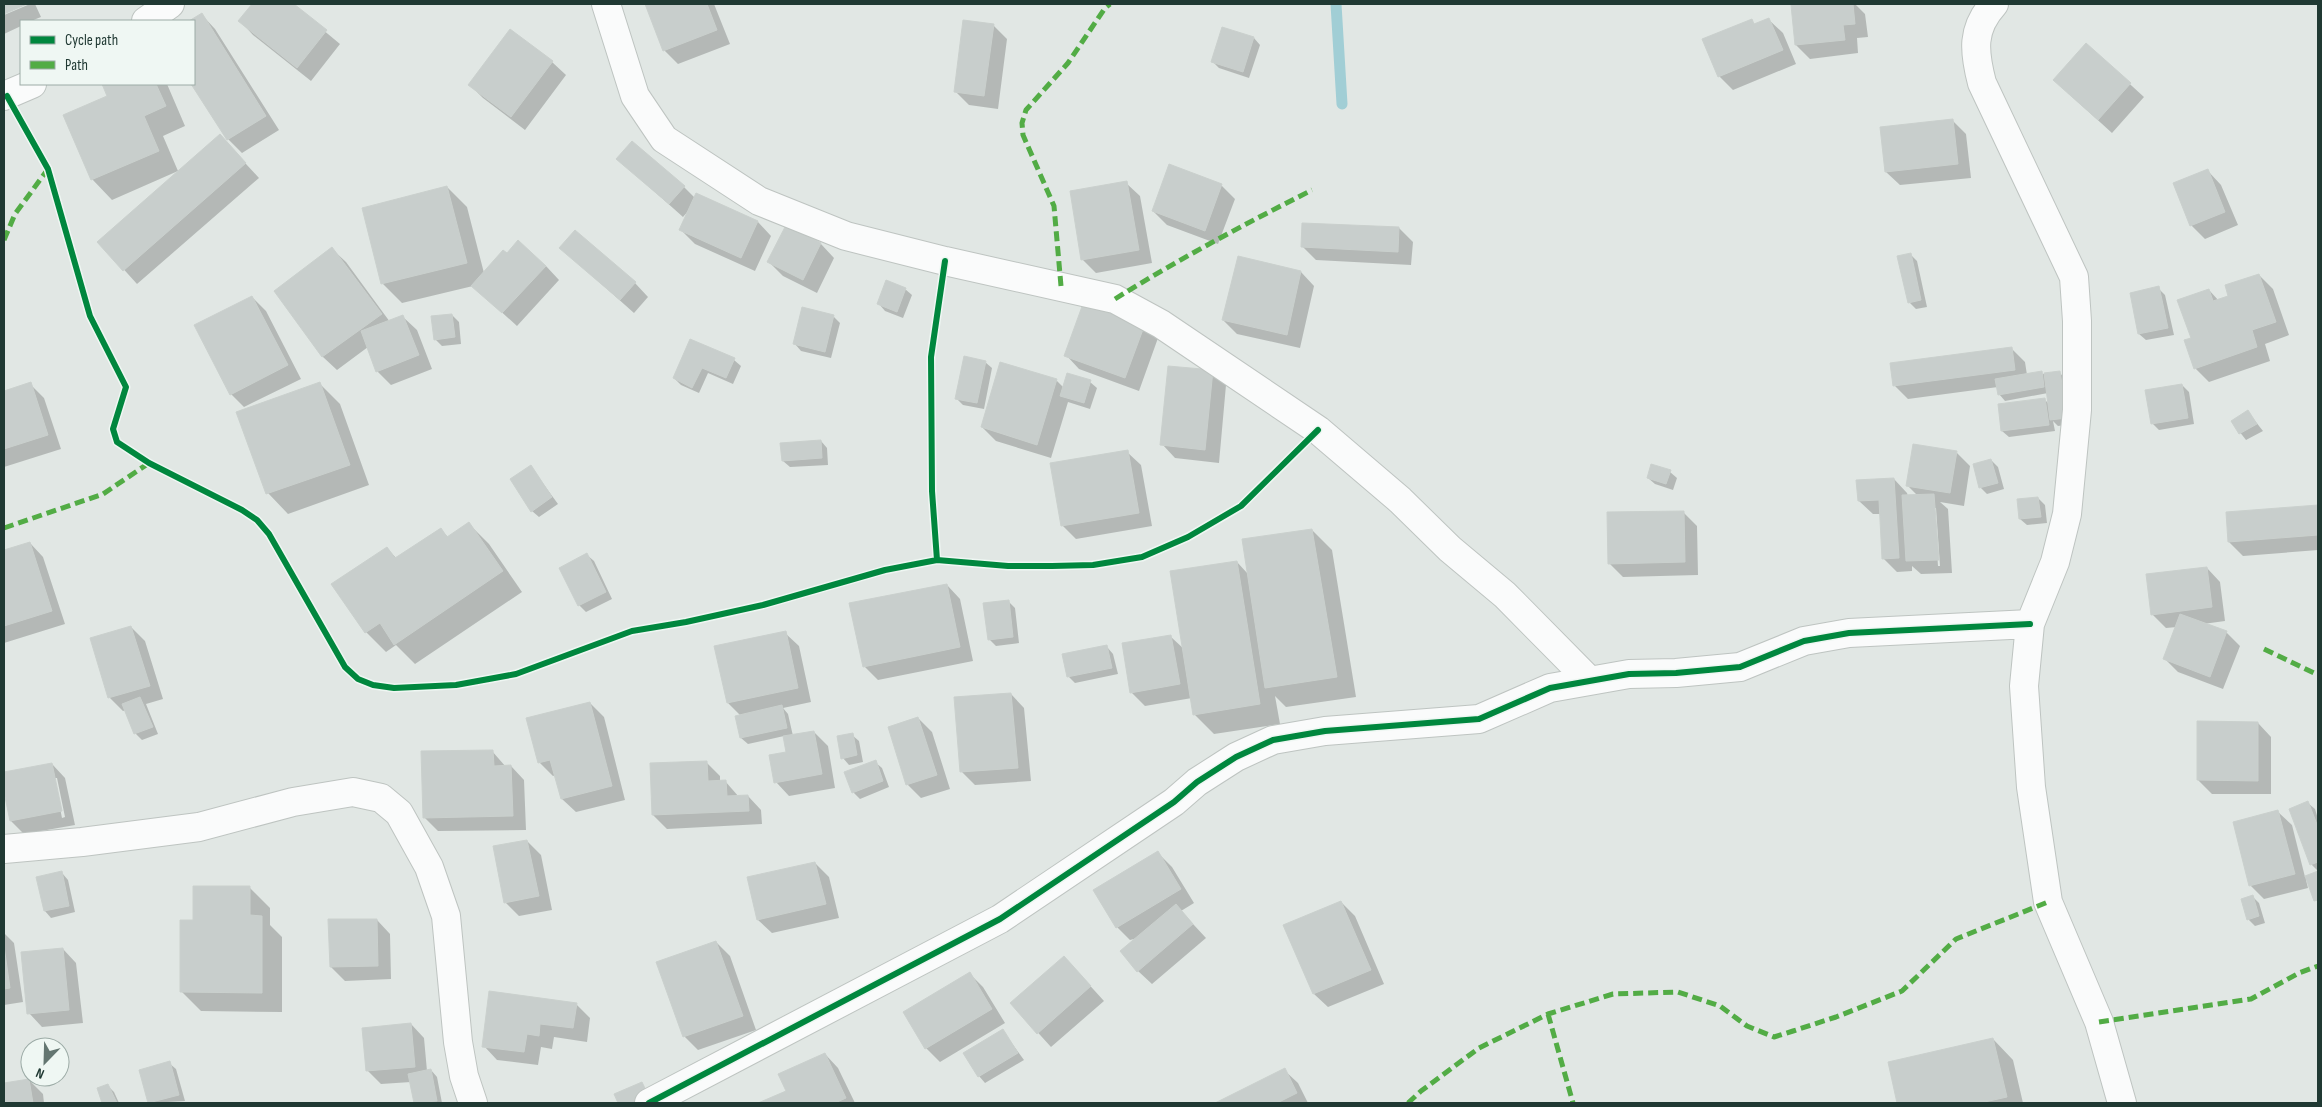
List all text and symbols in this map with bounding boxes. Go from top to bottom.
legend [20,20,195,85]
text: Cycle path [65,31,118,50]
text: Path [65,56,88,75]
north arrow [20,1037,70,1087]
text: N [33,1064,47,1083]

